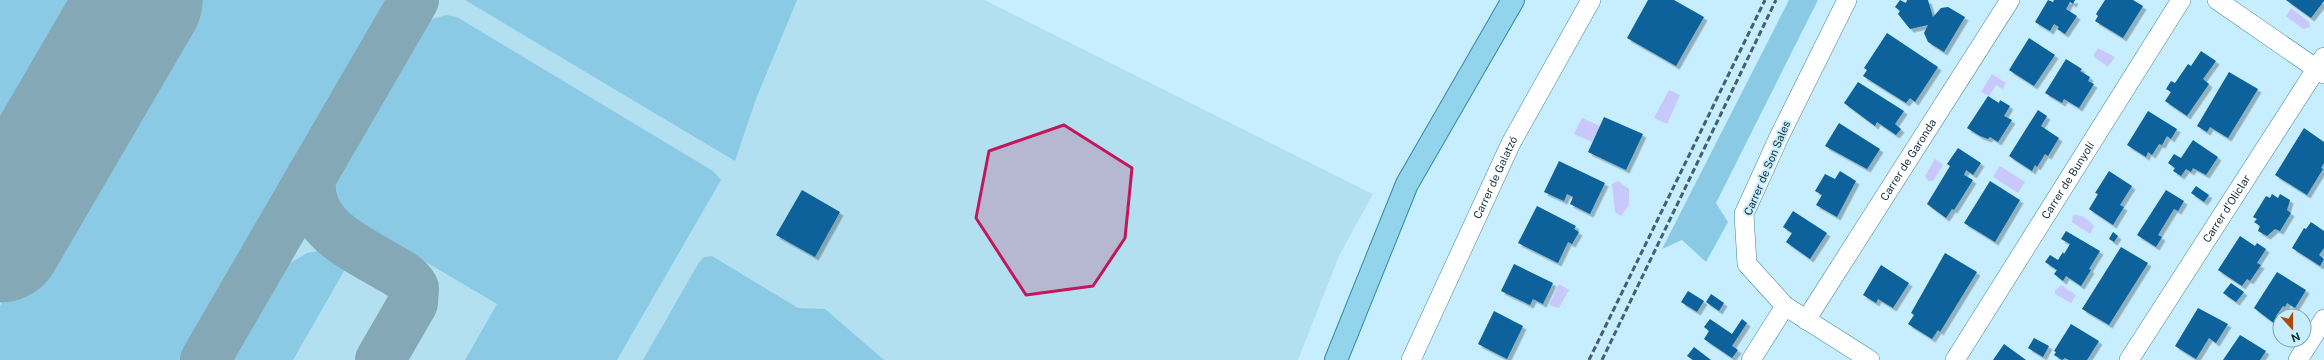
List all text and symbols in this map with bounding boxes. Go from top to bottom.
street label: Carrer de Garonda [1878,117,1939,203]
street label: Carrer de Son Sales [1742,119,1792,217]
street label: Carrer de Galatzó [1471,134,1520,221]
street label: Carrer de Bunyolí [2039,139,2097,221]
street label: Carrer d'Oliclar [2200,173,2253,245]
north arrow [2272,308,2312,348]
text: N [2289,330,2302,344]

